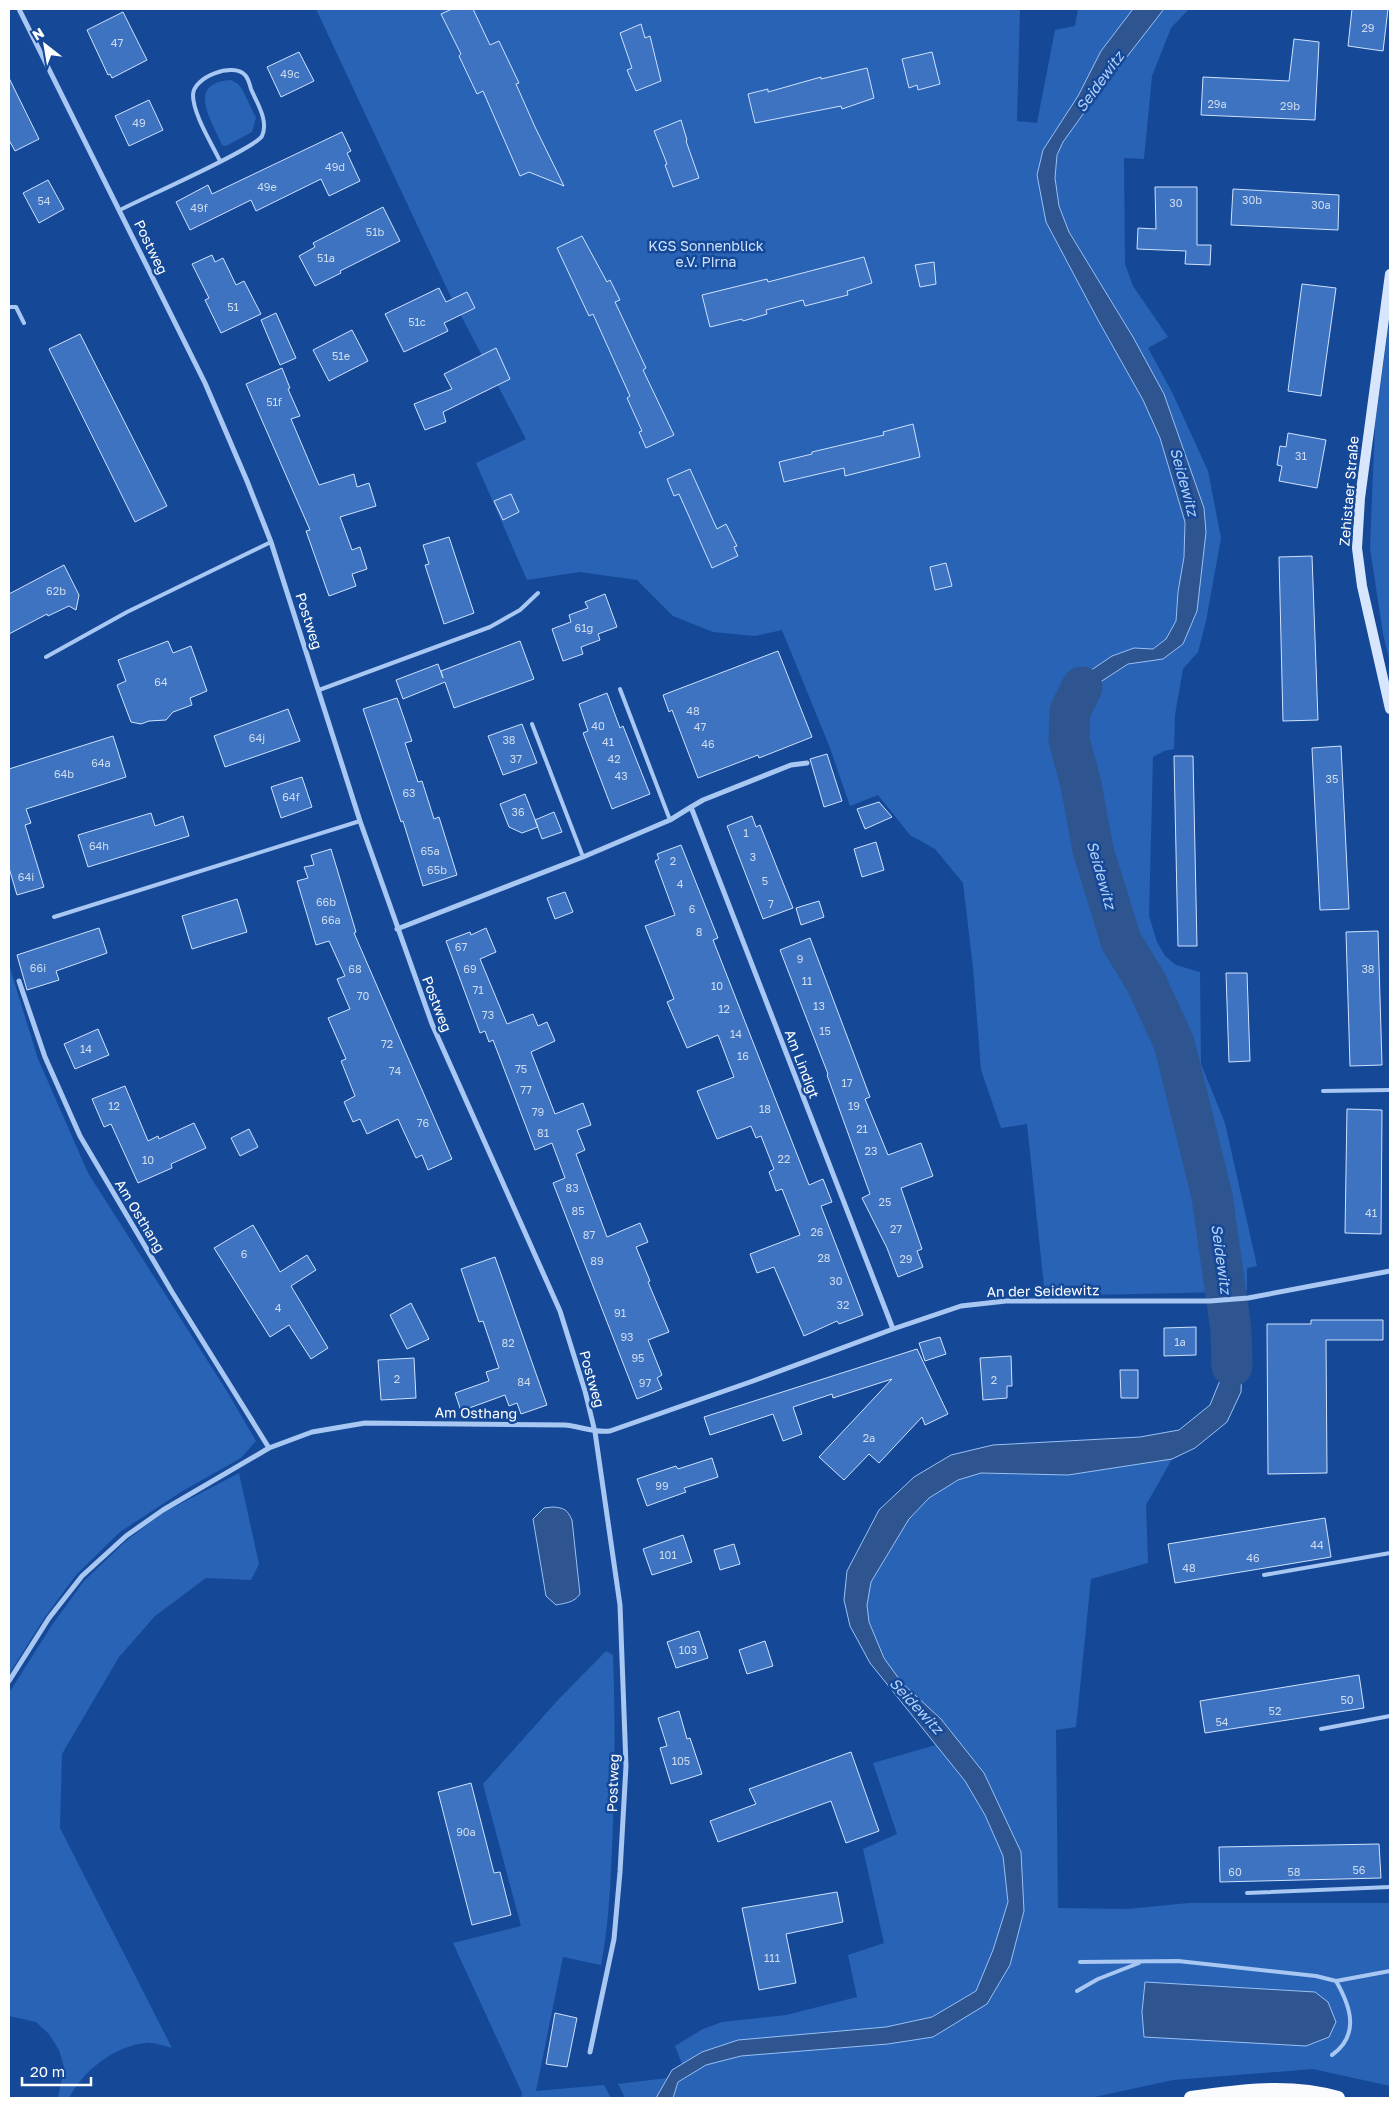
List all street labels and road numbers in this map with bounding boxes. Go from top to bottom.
street label: Postweg [131,217,172,277]
street label: Zehistaer Straße [1335,435,1362,547]
street label: Postweg [292,590,327,651]
street label: Postweg [419,973,456,1034]
street label: Am Lindigt [782,1027,823,1101]
street label: Am Osthang [112,1176,169,1255]
street label: An der Seidewitz [986,1281,1099,1300]
street label: Postweg [576,1348,609,1409]
street label: Am Osthang [435,1403,517,1422]
street label: Postweg [603,1753,622,1813]

